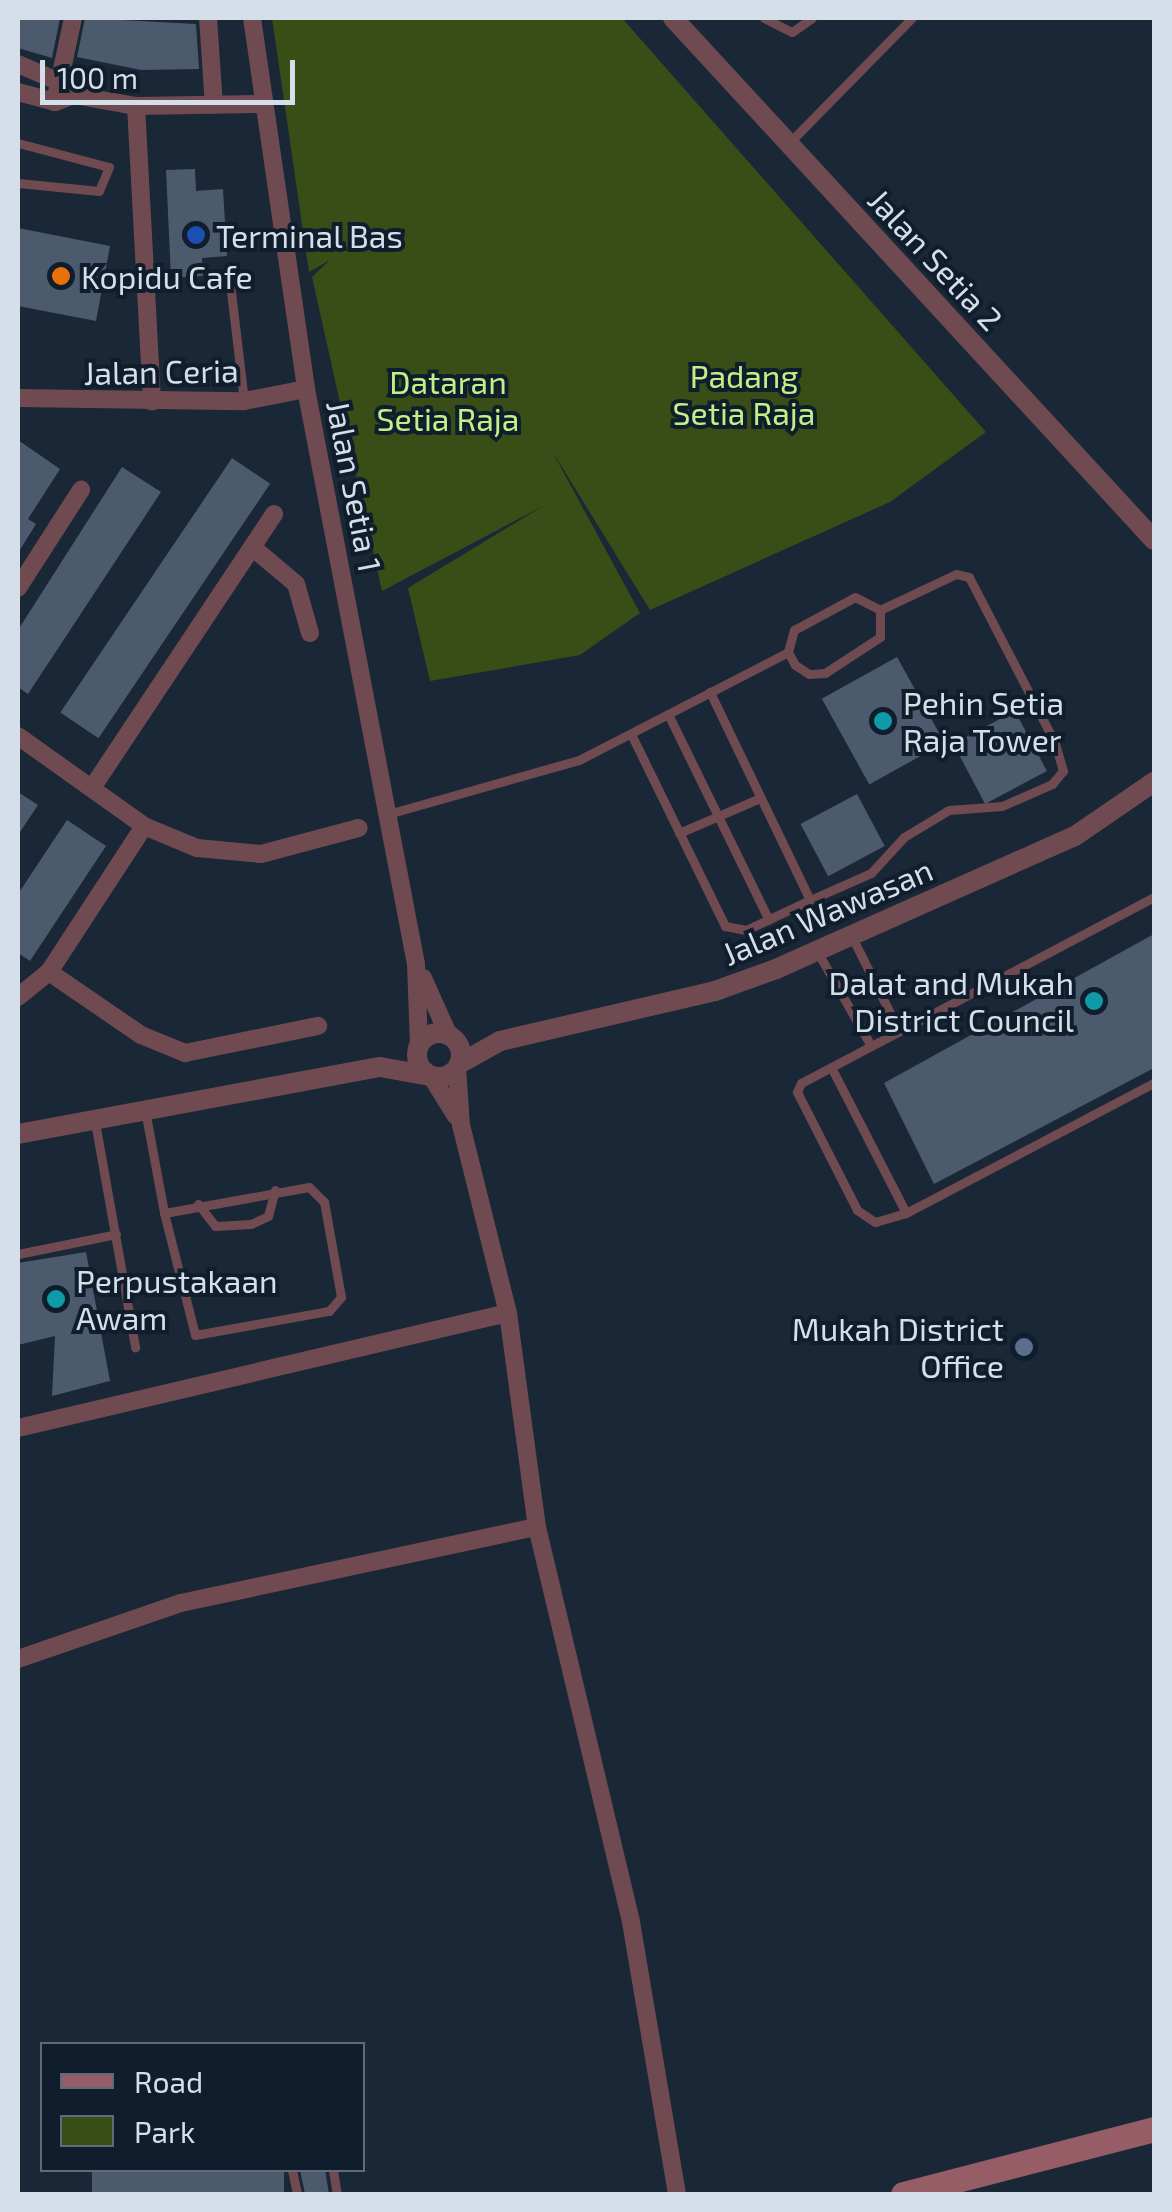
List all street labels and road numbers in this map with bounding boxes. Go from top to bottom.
street label: Jalan Setia 2 [861,180,1011,338]
street label: Jalan Ceria [83,350,239,392]
street label: Jalan Setia 1 [320,397,390,575]
street label: Jalan Wawasan [716,849,938,973]

